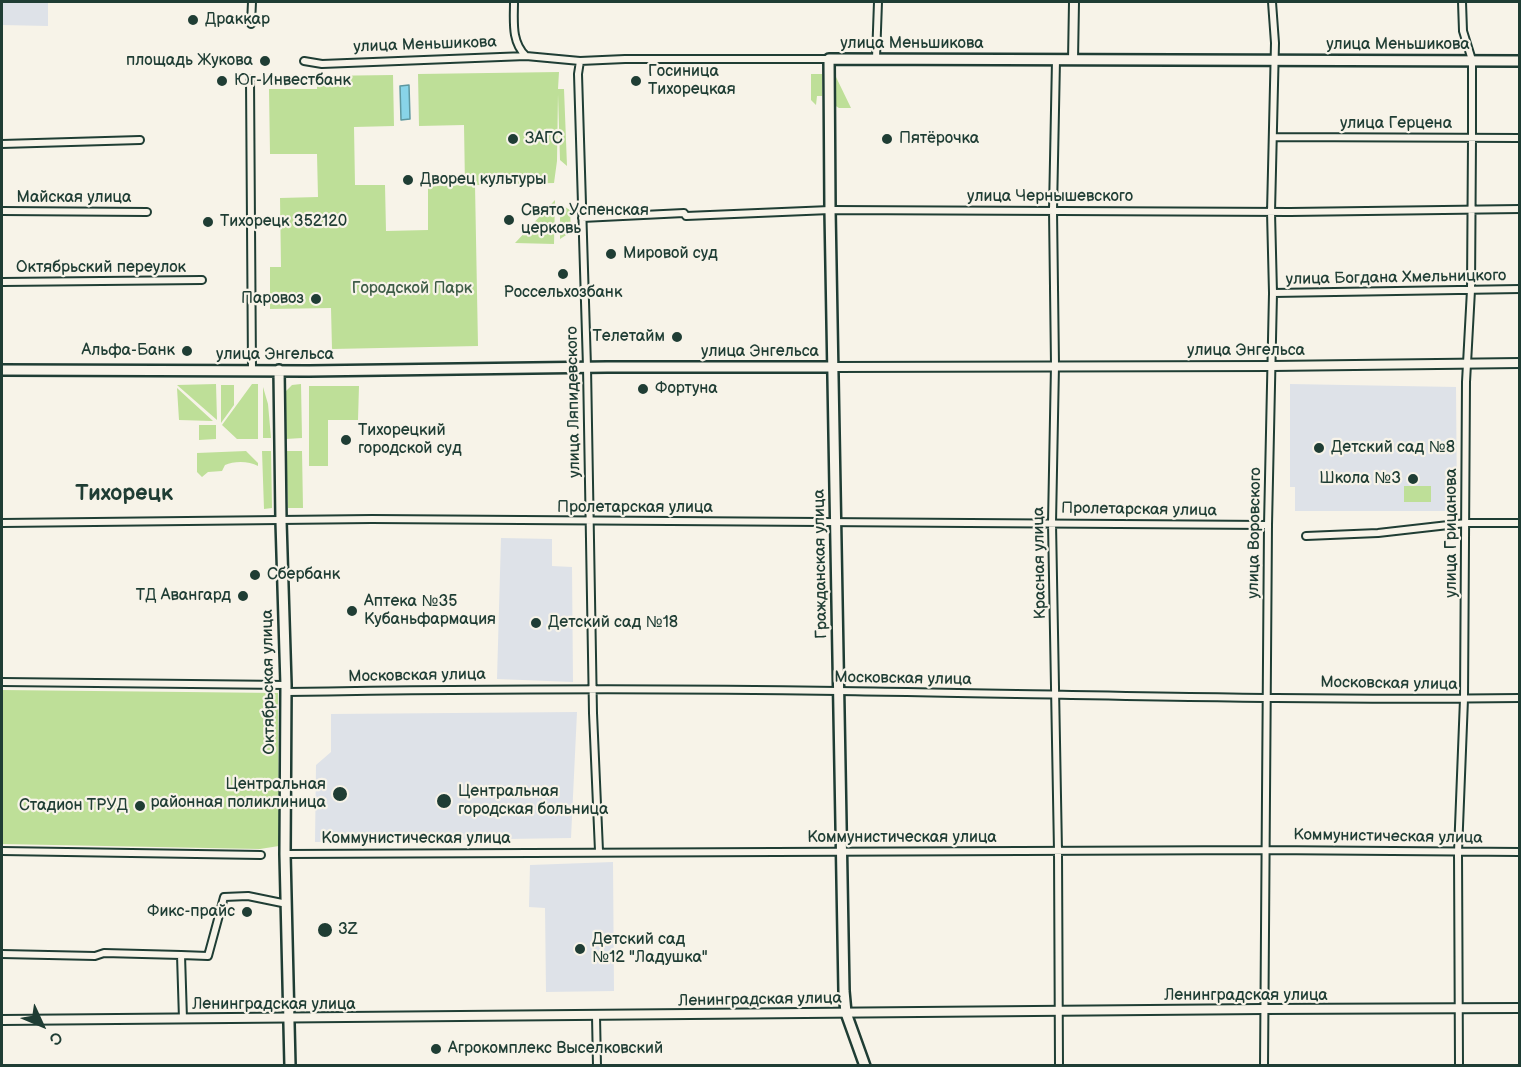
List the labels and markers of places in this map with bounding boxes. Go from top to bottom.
place label: Драккар [205,10,270,30]
marker: Драккар [186,13,200,27]
place label: площадь Жукова [126,51,253,71]
marker: площадь Жукова [258,54,272,68]
place label: Госиница Тихорецкая [648,62,736,100]
place label: Юг-Инвестбанк [234,71,351,91]
marker: Юг-Инвестбанк [215,74,229,88]
marker: Госиница Тихорецкая [629,74,643,88]
place label: ЗАГС [525,129,563,149]
place label: Пятёрочка [899,129,979,149]
marker: ЗАГС [506,132,520,146]
marker: Пятёрочка [880,132,894,146]
place label: Дворец культуры [420,170,547,190]
marker: Дворец культуры [401,173,415,187]
place label: Свято Успенская церковь [521,201,649,239]
place label: Тихорецк 352120 [220,212,347,232]
marker: Свято Успенская церковь [502,213,516,227]
marker: Тихорецк 352120 [201,215,215,229]
place label: Мировой суд [623,244,718,264]
marker: Мировой суд [604,247,618,261]
marker: Россельхозбанк [556,267,570,281]
place label: Россельхозбанк [504,283,622,303]
place label: Паровоз [241,289,304,309]
marker: Паровоз [309,292,323,306]
place label: Телетайм [593,327,665,347]
marker: Телетайм [670,330,684,344]
place label: Альфа-Банк [81,341,175,361]
marker: Альфа-Банк [180,344,194,358]
place label: Фортуна [655,379,718,399]
marker: Фортуна [636,382,650,396]
place label: Тихорецкий городской суд [358,421,462,459]
marker: Тихорецкий городской суд [339,433,353,447]
place label: Детский сад №8 [1331,438,1455,458]
marker: Детский сад №8 [1312,441,1326,455]
place label: Школа №3 [1319,469,1401,489]
marker: Школа №3 [1406,472,1420,486]
place label: Сбербанк [267,565,340,585]
marker: Сбербанк [248,568,262,582]
place label: ТД Авангард [136,586,231,606]
marker: ТД Авангард [236,589,250,603]
place label: Аптека №35 Кубаньфармация [364,592,496,630]
marker: Аптека №35 Кубаньфармация [345,604,359,618]
place label: Детский сад №18 [548,613,678,633]
marker: Детский сад №18 [529,616,543,630]
place label: Центральная районная поликлиница [150,775,326,813]
place label: Центральная городская больница [458,782,608,820]
marker: Центральная районная поликлиница [331,785,349,803]
marker: Центральная городская больница [435,792,453,810]
place label: Стадион ТРУД [19,796,128,816]
marker: Стадион ТРУД [133,799,147,813]
place label: Фикс-прайс [147,902,235,922]
marker: Фикс-прайс [240,905,254,919]
place label: 3Z [338,920,358,940]
marker: 3Z [316,921,334,939]
place label: Детский сад №12 "Ладушка" [592,930,708,968]
marker: Детский сад №12 "Ладушка" [573,942,587,956]
place label: Агрокомплекс Выселковский [448,1039,663,1059]
marker: Агрокомплекс Выселковский [429,1042,443,1056]

